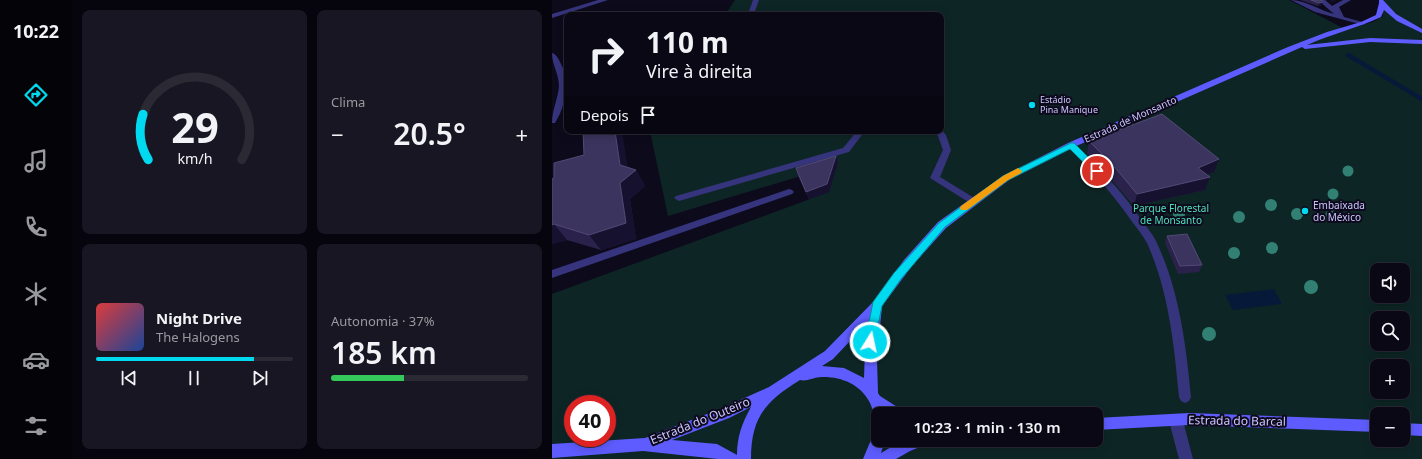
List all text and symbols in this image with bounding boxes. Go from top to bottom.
text: 10:22 [13,19,59,43]
text: 110 m [646,23,729,61]
icon: right [580,28,632,80]
text: Vire à direita [646,59,752,83]
icon: directions [22,81,50,109]
street label: Estrada de Monsanto [1082,92,1178,146]
text: Clima [331,93,365,111]
place label: Estádio Pina Manique [1040,93,1098,116]
text: 29 [171,99,218,155]
marker: Estádio Pina Manique [1027,100,1037,110]
icon: arrive [637,104,659,126]
text: Depois [580,105,629,125]
text: 20.5° [393,113,466,154]
text: − [331,119,344,149]
text: + [515,119,528,149]
icon: music [22,147,50,175]
text: km/h [177,148,212,167]
pin [1080,154,1114,188]
icon: arrive [1086,160,1108,182]
place label: Embaixada do México [1313,198,1365,224]
park label: Parque Florestal de Monsanto [1133,201,1209,227]
marker: Embaixada do México [1300,206,1310,216]
icon: phone [22,213,50,241]
map controls [1370,263,1410,447]
button: sound [1370,263,1410,303]
icon: climate [22,280,50,308]
text: Night Drive [156,308,242,328]
button: search [1370,311,1410,351]
text: Autonomia · 37% [331,312,435,330]
position arrow [849,321,891,363]
text: The Halogens [156,328,240,346]
text: 185 km [331,332,437,373]
icon: car [22,346,50,374]
button: + [1370,359,1410,399]
icon: previous [118,367,140,389]
icon: pause [183,367,205,389]
icon: next [249,367,271,389]
street label: Estrada do Outeiro [647,393,752,448]
speed limit sign: 40 [564,395,616,447]
button: − [1370,407,1410,447]
street label: Estrada do Barcal [1188,411,1286,430]
icon: filters [22,412,50,440]
text: 10:23 · 1 min · 130 m [913,417,1061,437]

